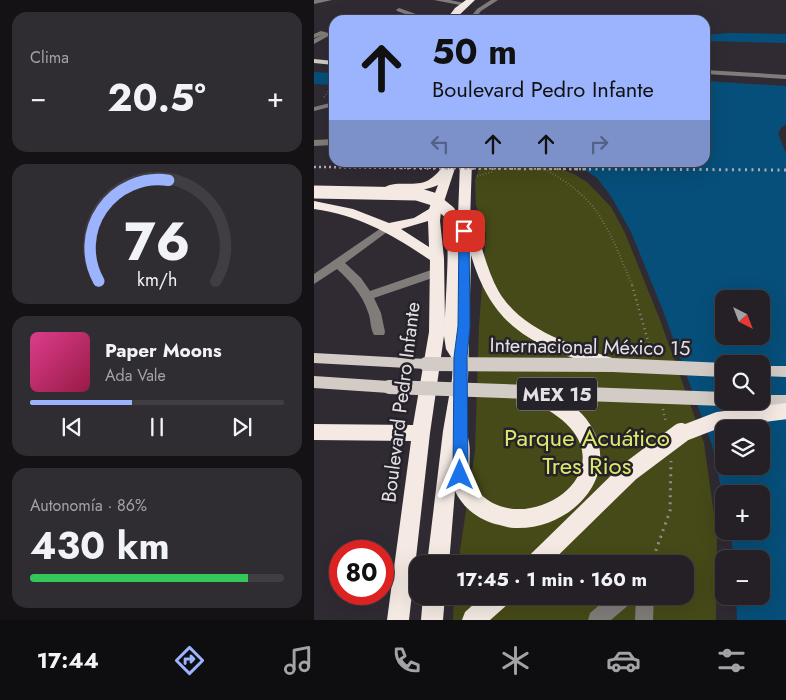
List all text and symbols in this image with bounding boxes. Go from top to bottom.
text: 50 m [432,27,517,77]
icon: ahead [349,35,414,100]
text: Clima [30,46,69,69]
text: 20.5° [108,70,206,125]
text: Boulevard Pedro Infante [432,73,654,105]
text: − [30,77,47,118]
text: + [267,77,284,118]
icon: left [426,130,454,158]
icon: ahead [479,130,507,158]
icon: ahead [532,130,560,158]
icon: right [585,130,613,158]
text: 76 [124,204,190,280]
pin [443,210,485,252]
icon: arrive [450,217,478,245]
text: km/h [137,267,177,293]
north arrow [715,290,770,345]
map controls [715,290,770,605]
street label: Boulevard Pedro Infante [374,300,428,504]
street label: Internacional México 15 [489,331,691,363]
text: Paper Moons [105,337,222,364]
button: search [715,355,770,410]
text: Ada Vale [105,364,166,387]
road number: MEX 15 [517,378,597,410]
icon: previous [58,413,86,441]
icon: pause [143,413,171,441]
icon: next [228,413,256,441]
park label: Parque Acuático Tres Rios [504,420,670,483]
button: layers [715,420,770,475]
position arrow [433,448,485,500]
button: + [715,485,770,540]
text: Autonomía · 86% [30,494,147,517]
text: 430 km [30,518,170,573]
speed limit sign: 80 [329,540,394,605]
button: − [715,550,770,605]
text: 17:45 · 1 min · 160 m [456,566,647,593]
icon: directions [172,643,207,678]
icon: music [281,643,316,678]
icon: phone [389,643,424,678]
icon: climate [498,643,533,678]
icon: car [606,643,641,678]
icon: filters [714,643,749,678]
text: 17:44 [37,644,99,676]

